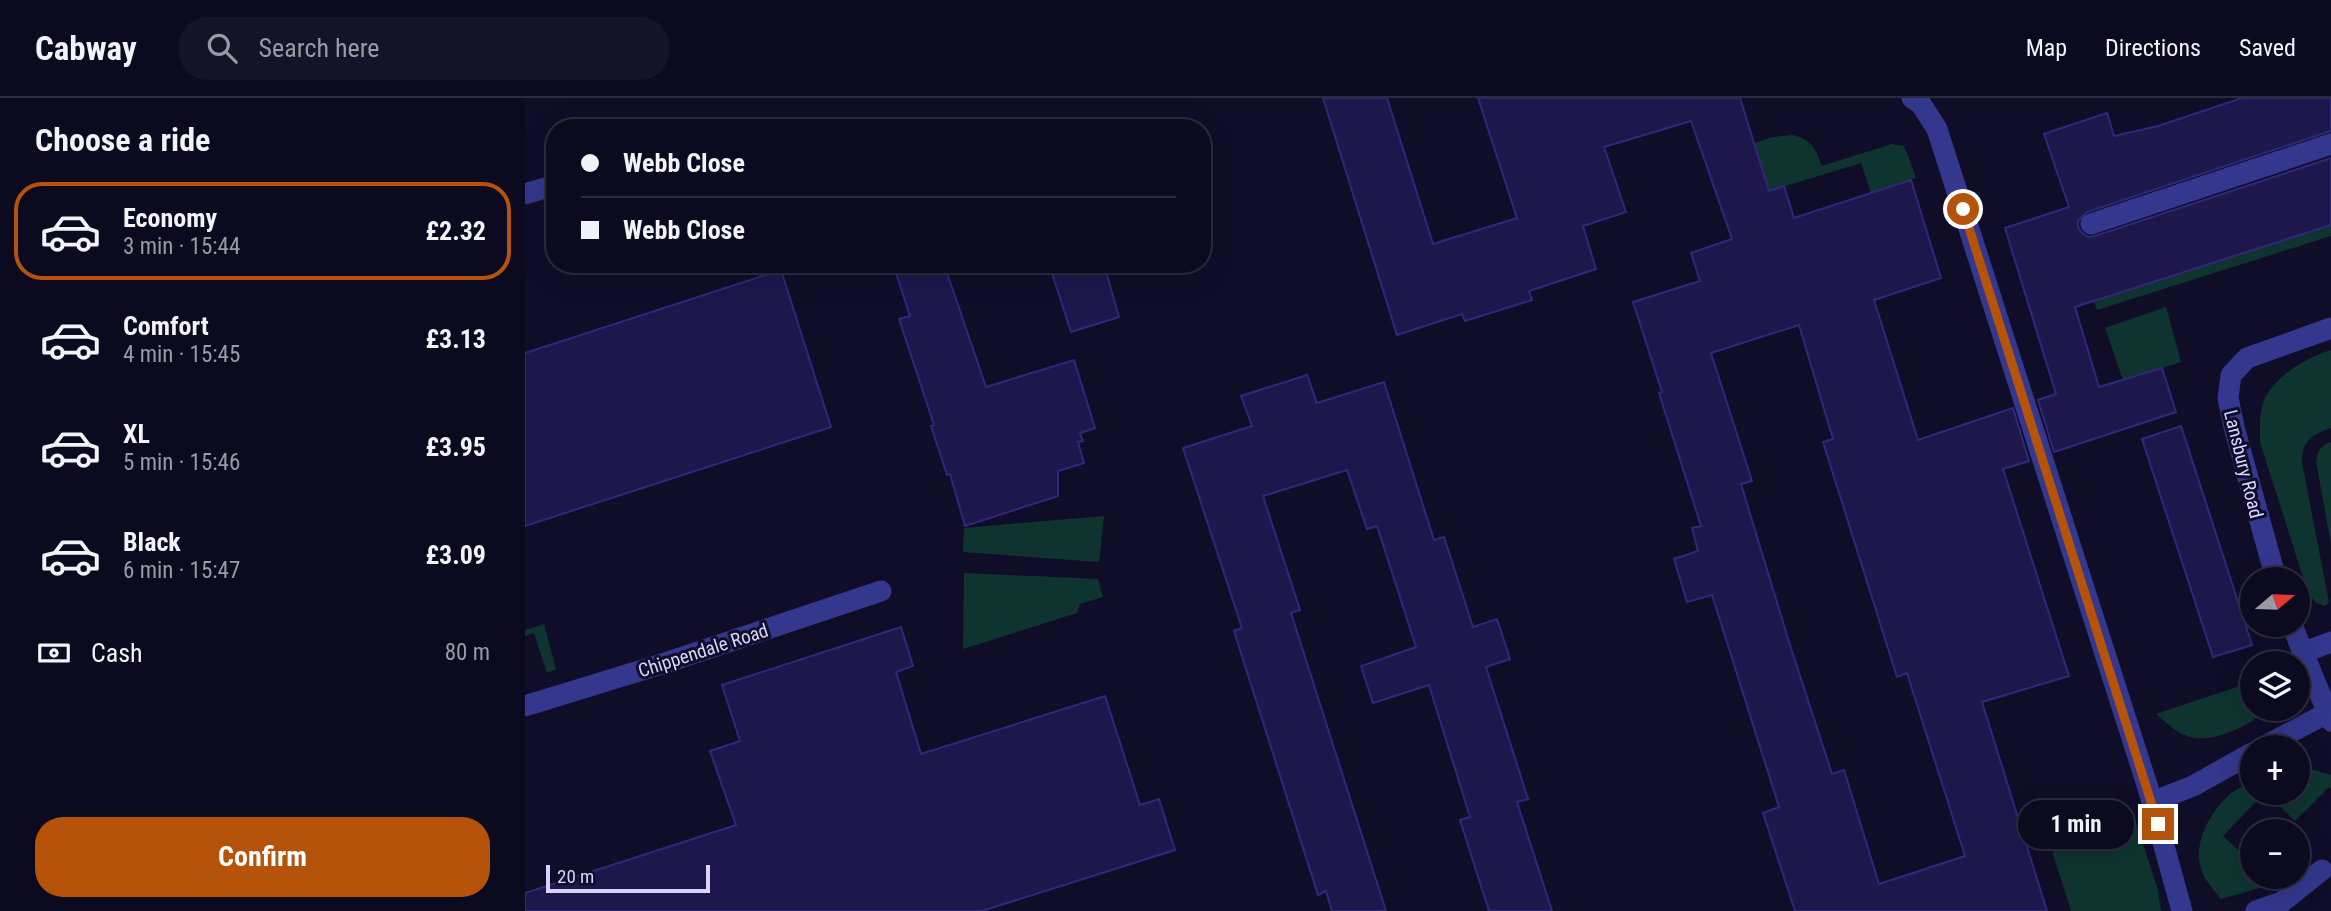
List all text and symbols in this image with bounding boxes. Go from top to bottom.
search box [179,17,669,80]
text: Cabway [35,29,137,68]
icon: search [203,29,241,67]
text: Search here [259,33,380,63]
text: Map [2026,34,2067,62]
text: Directions [2105,34,2201,62]
text: Saved [2239,34,2296,62]
text: Choose a ride [35,121,210,159]
text: Webb Close [623,148,745,178]
route start [1947,193,1979,225]
icon: car [39,200,102,263]
text: Economy [123,203,217,233]
text: Webb Close [623,215,745,245]
text: £2.32 [425,216,486,246]
text: 3 min · 15:44 [123,233,240,260]
icon: car [39,308,102,371]
text: Comfort [123,311,209,341]
text: £3.13 [425,324,486,354]
text: 4 min · 15:45 [123,341,240,368]
street label: Lansbury Road [2219,408,2268,521]
icon: car [39,416,102,479]
text: XL [123,419,150,449]
text: £3.95 [425,432,486,462]
text: 5 min · 15:46 [123,449,240,476]
icon: car [39,524,102,587]
text: Black [123,527,181,557]
text: £3.09 [425,540,486,570]
text: 6 min · 15:47 [123,557,240,584]
north arrow [2240,567,2310,637]
map controls [2240,567,2310,889]
street label: Chippendale Road [635,619,771,682]
icon: cash [35,634,73,672]
text: Cash [91,638,143,668]
text: 80 m [445,639,490,666]
button: layers [2240,651,2310,721]
button: + [2240,735,2310,805]
callout: 1 min [2018,800,2133,848]
route end [2142,808,2174,840]
text: 1 min [2050,811,2102,838]
button: Confirm [35,817,490,897]
button: − [2240,819,2310,889]
scale bar [546,862,711,894]
text: 20 m [557,865,594,888]

